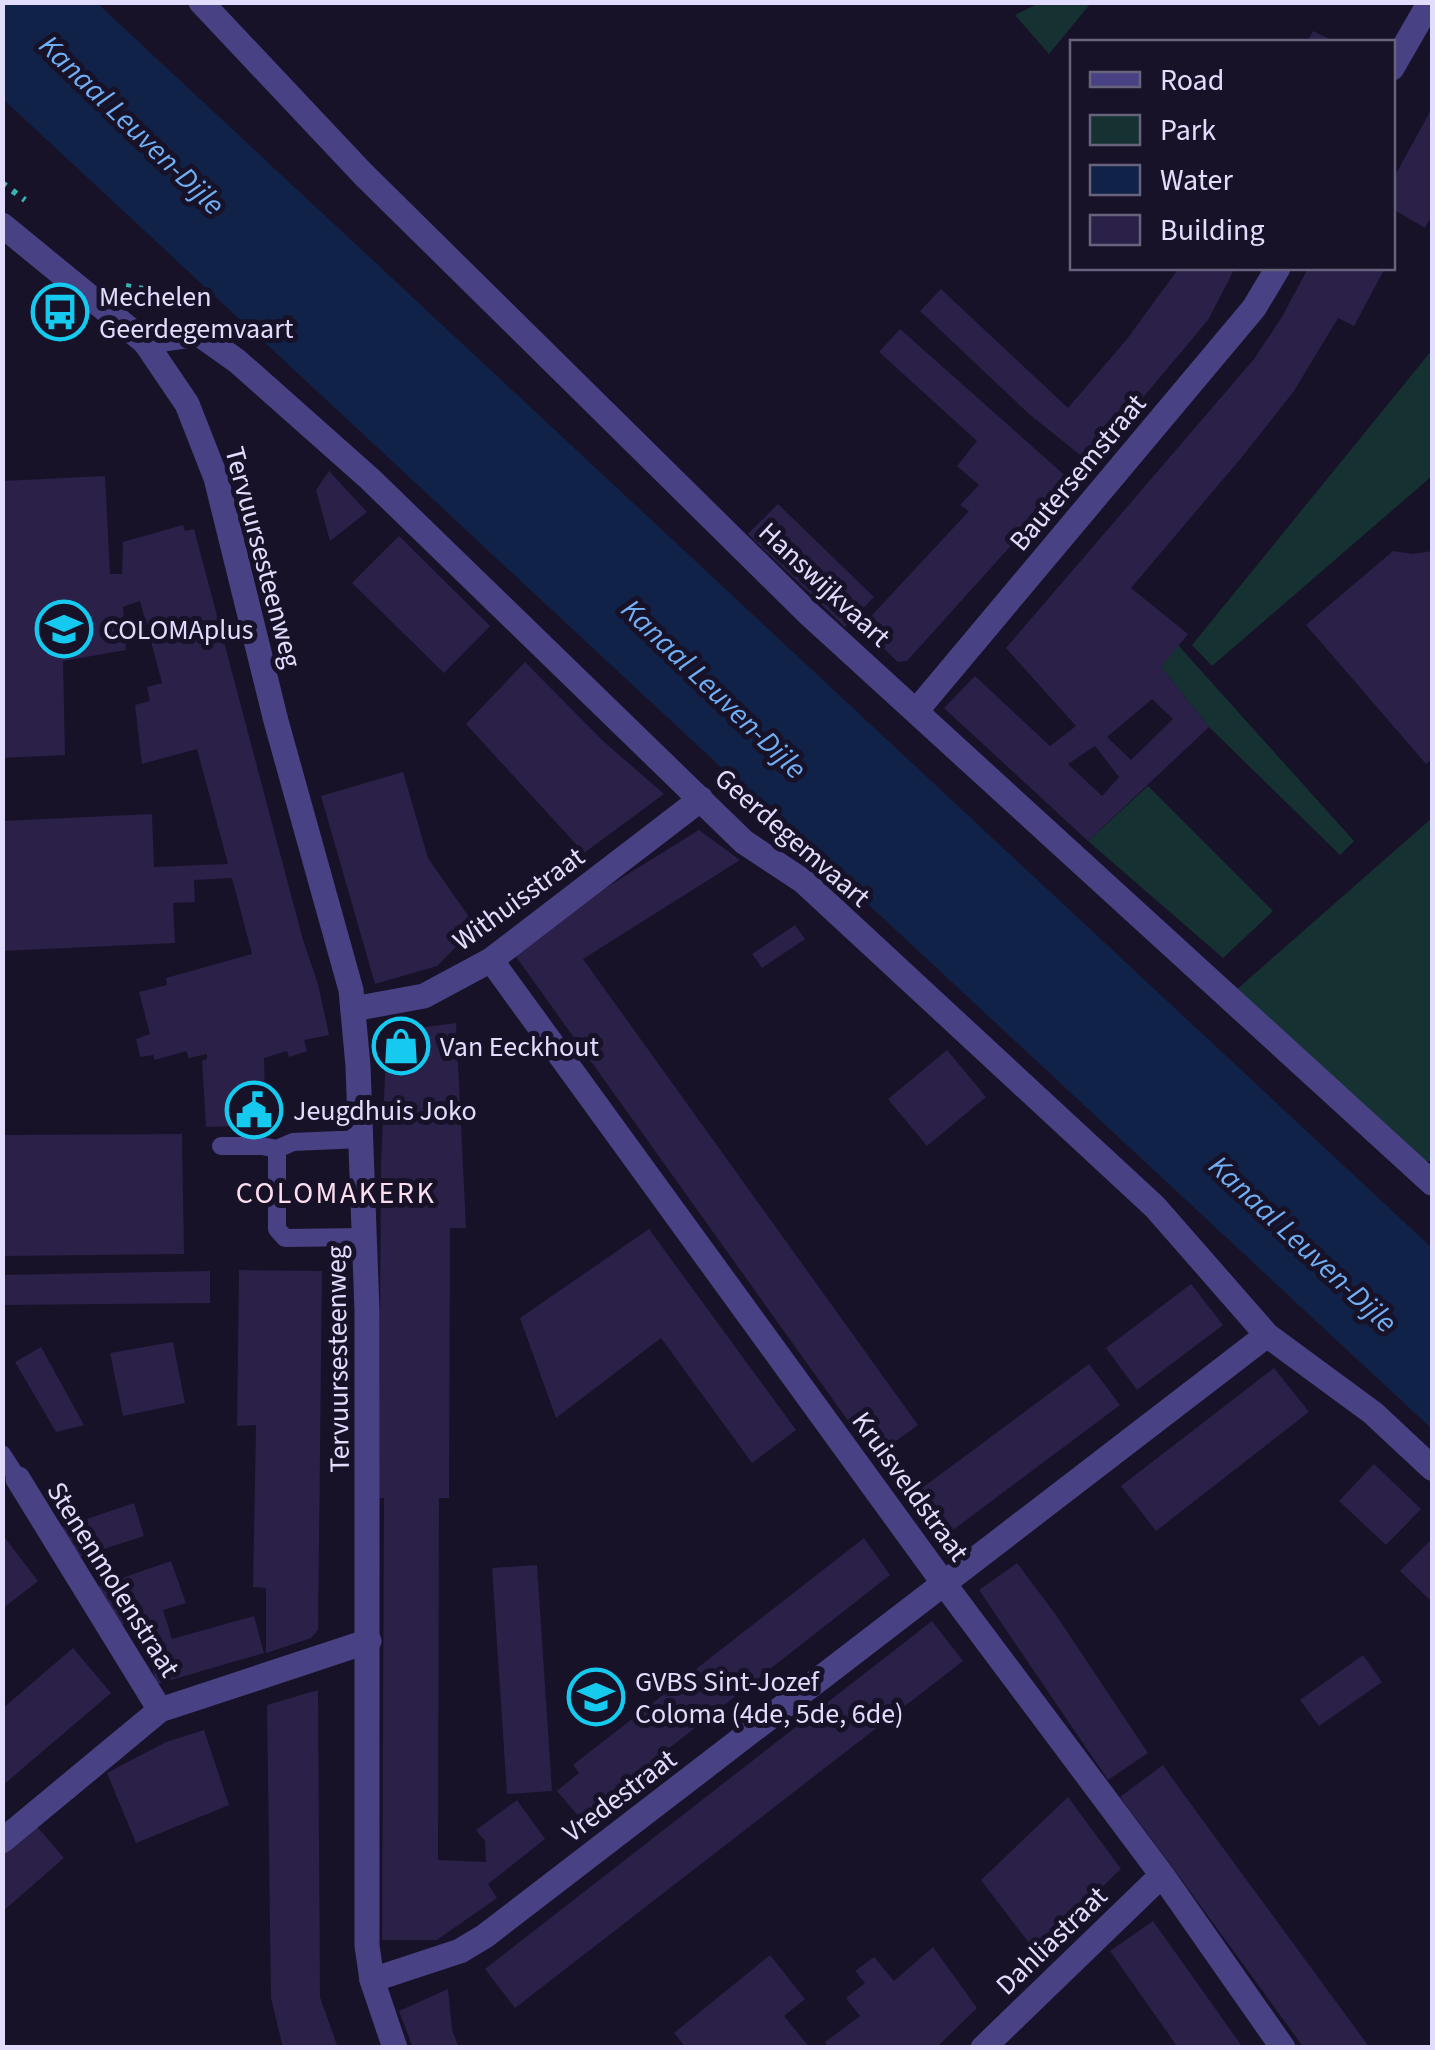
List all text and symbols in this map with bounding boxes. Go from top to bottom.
water label: Kanaal Leuven-Dijle [29,25,234,225]
legend [1070,40,1395,270]
text: Road [1160,59,1224,102]
text: Park [1160,109,1216,152]
text: Water [1160,159,1233,202]
text: Building [1160,209,1265,252]
place label: Mechelen Geerdegemvaart [99,277,294,349]
bus stop icon: Mechelen Geerdegemvaart [30,282,90,342]
street label: Bautersemstraat [1000,385,1156,560]
street label: Tervuursesteenweg [214,442,312,672]
street label: Hanswijkvaart [750,513,899,657]
water label: Kanaal Leuven-Dijle [611,589,816,789]
school or university icon: COLOMAplus [34,599,94,659]
place label: COLOMAplus [103,610,253,650]
street label: Geerdegemvaart [706,759,879,917]
street label: Withuisstraat [444,837,593,960]
shop icon: Van Eeckhout [371,1016,431,1076]
place label: Van Eeckhout [440,1027,599,1067]
public building icon: Jeugdhuis Joko [224,1080,284,1140]
place label: Jeugdhuis Joko [293,1091,477,1131]
water label: Kanaal Leuven-Dijle [1199,1146,1406,1343]
district label: COLOMAKERK [236,1172,436,1215]
street label: Tervuursesteenweg [316,1245,360,1473]
street label: Kruisveldstraat [842,1404,979,1570]
street label: Stenenmolenstraat [37,1474,190,1685]
place label: GVBS Sint-Jozef Coloma (4de, 5de, 6de) [635,1662,904,1734]
school or university icon: GVBS Sint-Jozef Coloma (4de, 5de, 6de) [566,1667,626,1727]
street label: Vredestraat [554,1739,685,1852]
street label: Dahliastraat [987,1877,1117,2004]

